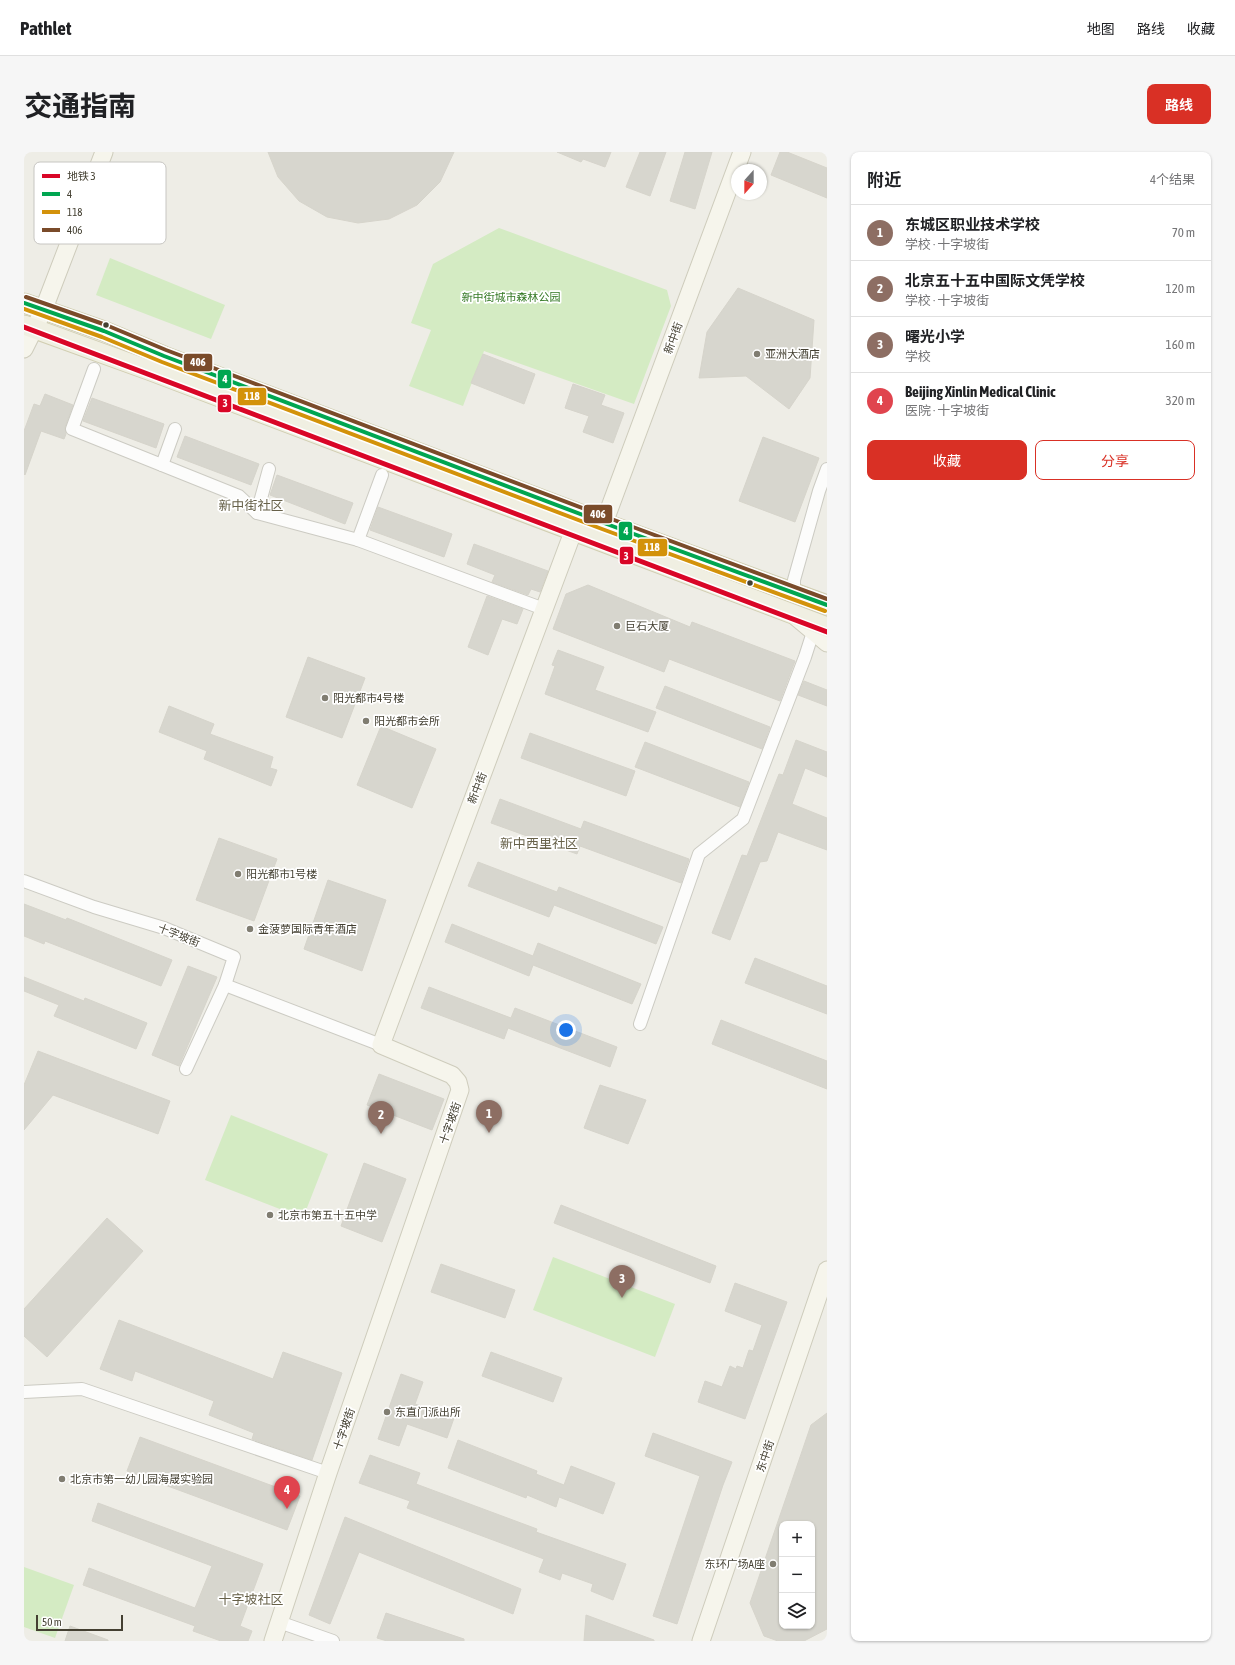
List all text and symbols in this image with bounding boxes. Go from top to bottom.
text: Pathlet [20,17,71,39]
text: 地图 [1087,21,1115,37]
text: 路线 [1137,21,1165,37]
text: 收藏 [1187,21,1215,37]
button: 路线 [1147,84,1211,124]
text: 交通指南 [24,90,136,122]
legend [34,162,166,244]
north arrow [731,164,767,200]
text: 地铁 3 [67,170,96,182]
text: 附近 [867,170,901,190]
text: 4个结果 [1150,172,1195,187]
text: 4 [67,188,72,200]
text: 118 [67,206,83,218]
text: 东城区职业技术学校 [905,216,1040,233]
text: 406 [67,224,83,236]
text: 1 [877,225,883,240]
text: 70 m [1172,225,1195,240]
text: 学校 · 十字坡街 [905,237,989,252]
text: 北京五十五中国际文凭学校 [905,272,1085,289]
text: 2 [877,281,883,296]
text: 120 m [1166,281,1195,296]
park label: 新中街城市森林公园 [462,291,561,303]
text: 学校 · 十字坡街 [905,293,989,308]
unlabelled marker [101,320,111,330]
street label: 新中街 [662,320,684,356]
text: 曙光小学 [905,328,965,345]
text: 3 [877,337,883,352]
text: 160 m [1166,337,1195,352]
place label: 亚洲大酒店 [765,348,820,360]
marker: 亚洲大酒店 [752,349,762,359]
text: 学校 [905,349,931,364]
line badge: 406 [183,353,213,372]
text: 406 [189,356,206,368]
line badge: 4 [217,369,232,389]
text: 4 [221,373,228,385]
text: Beijing Xinlin Medical Clinic [905,383,1056,400]
line badge: 118 [237,387,267,406]
text: 118 [244,390,260,402]
text: 4 [877,393,883,408]
text: 320 m [1166,393,1195,408]
line badge: 3 [217,394,232,413]
text: 3 [222,397,228,409]
text: 医院 · 十字坡街 [905,403,989,418]
button: 收藏 [867,440,1027,480]
button: 分享 [1035,440,1195,480]
district label: 新中街社区 [218,498,284,513]
line badge: 406 [583,504,613,524]
text: 406 [589,508,606,520]
line badge: 4 [618,521,633,541]
text: 4 [622,525,629,537]
line badge: 118 [637,538,668,557]
text: 118 [644,541,660,553]
line badge: 3 [619,546,634,565]
text: 3 [623,550,629,562]
unlabelled marker [745,578,755,588]
place label: 巨石大厦 [625,620,669,632]
marker: 巨石大厦 [612,621,622,631]
place label: 阳光都市4号楼 [333,692,404,704]
marker: 阳光都市4号楼 [320,693,330,703]
place label: 阳光都市会所 [374,715,440,727]
marker: 阳光都市会所 [361,716,371,726]
street label: 新中街 [465,770,489,806]
district label: 新中西里社区 [500,836,578,851]
place label: 阳光都市1号楼 [246,868,317,880]
marker: 阳光都市1号楼 [233,869,243,879]
street label: 十字坡街 [156,922,202,948]
place label: 金菠萝国际青年酒店 [258,923,357,935]
marker: 金菠萝国际青年酒店 [245,924,255,934]
your location [556,1020,576,1040]
street label: 十字坡街 [437,1100,463,1146]
pin: 1 [476,1100,502,1133]
pin: 2 [368,1101,394,1134]
place label: 北京市第五十五中学 [278,1209,377,1221]
marker: 北京市第五十五中学 [265,1210,275,1220]
pin: 3 [609,1265,635,1298]
street label: 十字坡街 [331,1406,357,1452]
place label: 东直门派出所 [395,1406,461,1418]
marker: 东直门派出所 [382,1407,392,1417]
street label: 东中街 [754,1438,776,1474]
place label: 北京市第一幼儿园海晟实验园 [70,1473,213,1485]
marker: 北京市第一幼儿园海晟实验园 [57,1474,67,1484]
pin: 4 [274,1476,300,1509]
map controls [779,1521,815,1629]
button: + [779,1521,815,1557]
button: − [779,1557,815,1593]
place label: 东环广场A座 [705,1558,765,1570]
marker: 东环广场A座 [768,1559,778,1569]
district label: 十字坡社区 [218,1592,284,1607]
button: layers [779,1593,815,1629]
scale bar [36,1613,123,1632]
text: 50 m [42,1616,62,1628]

